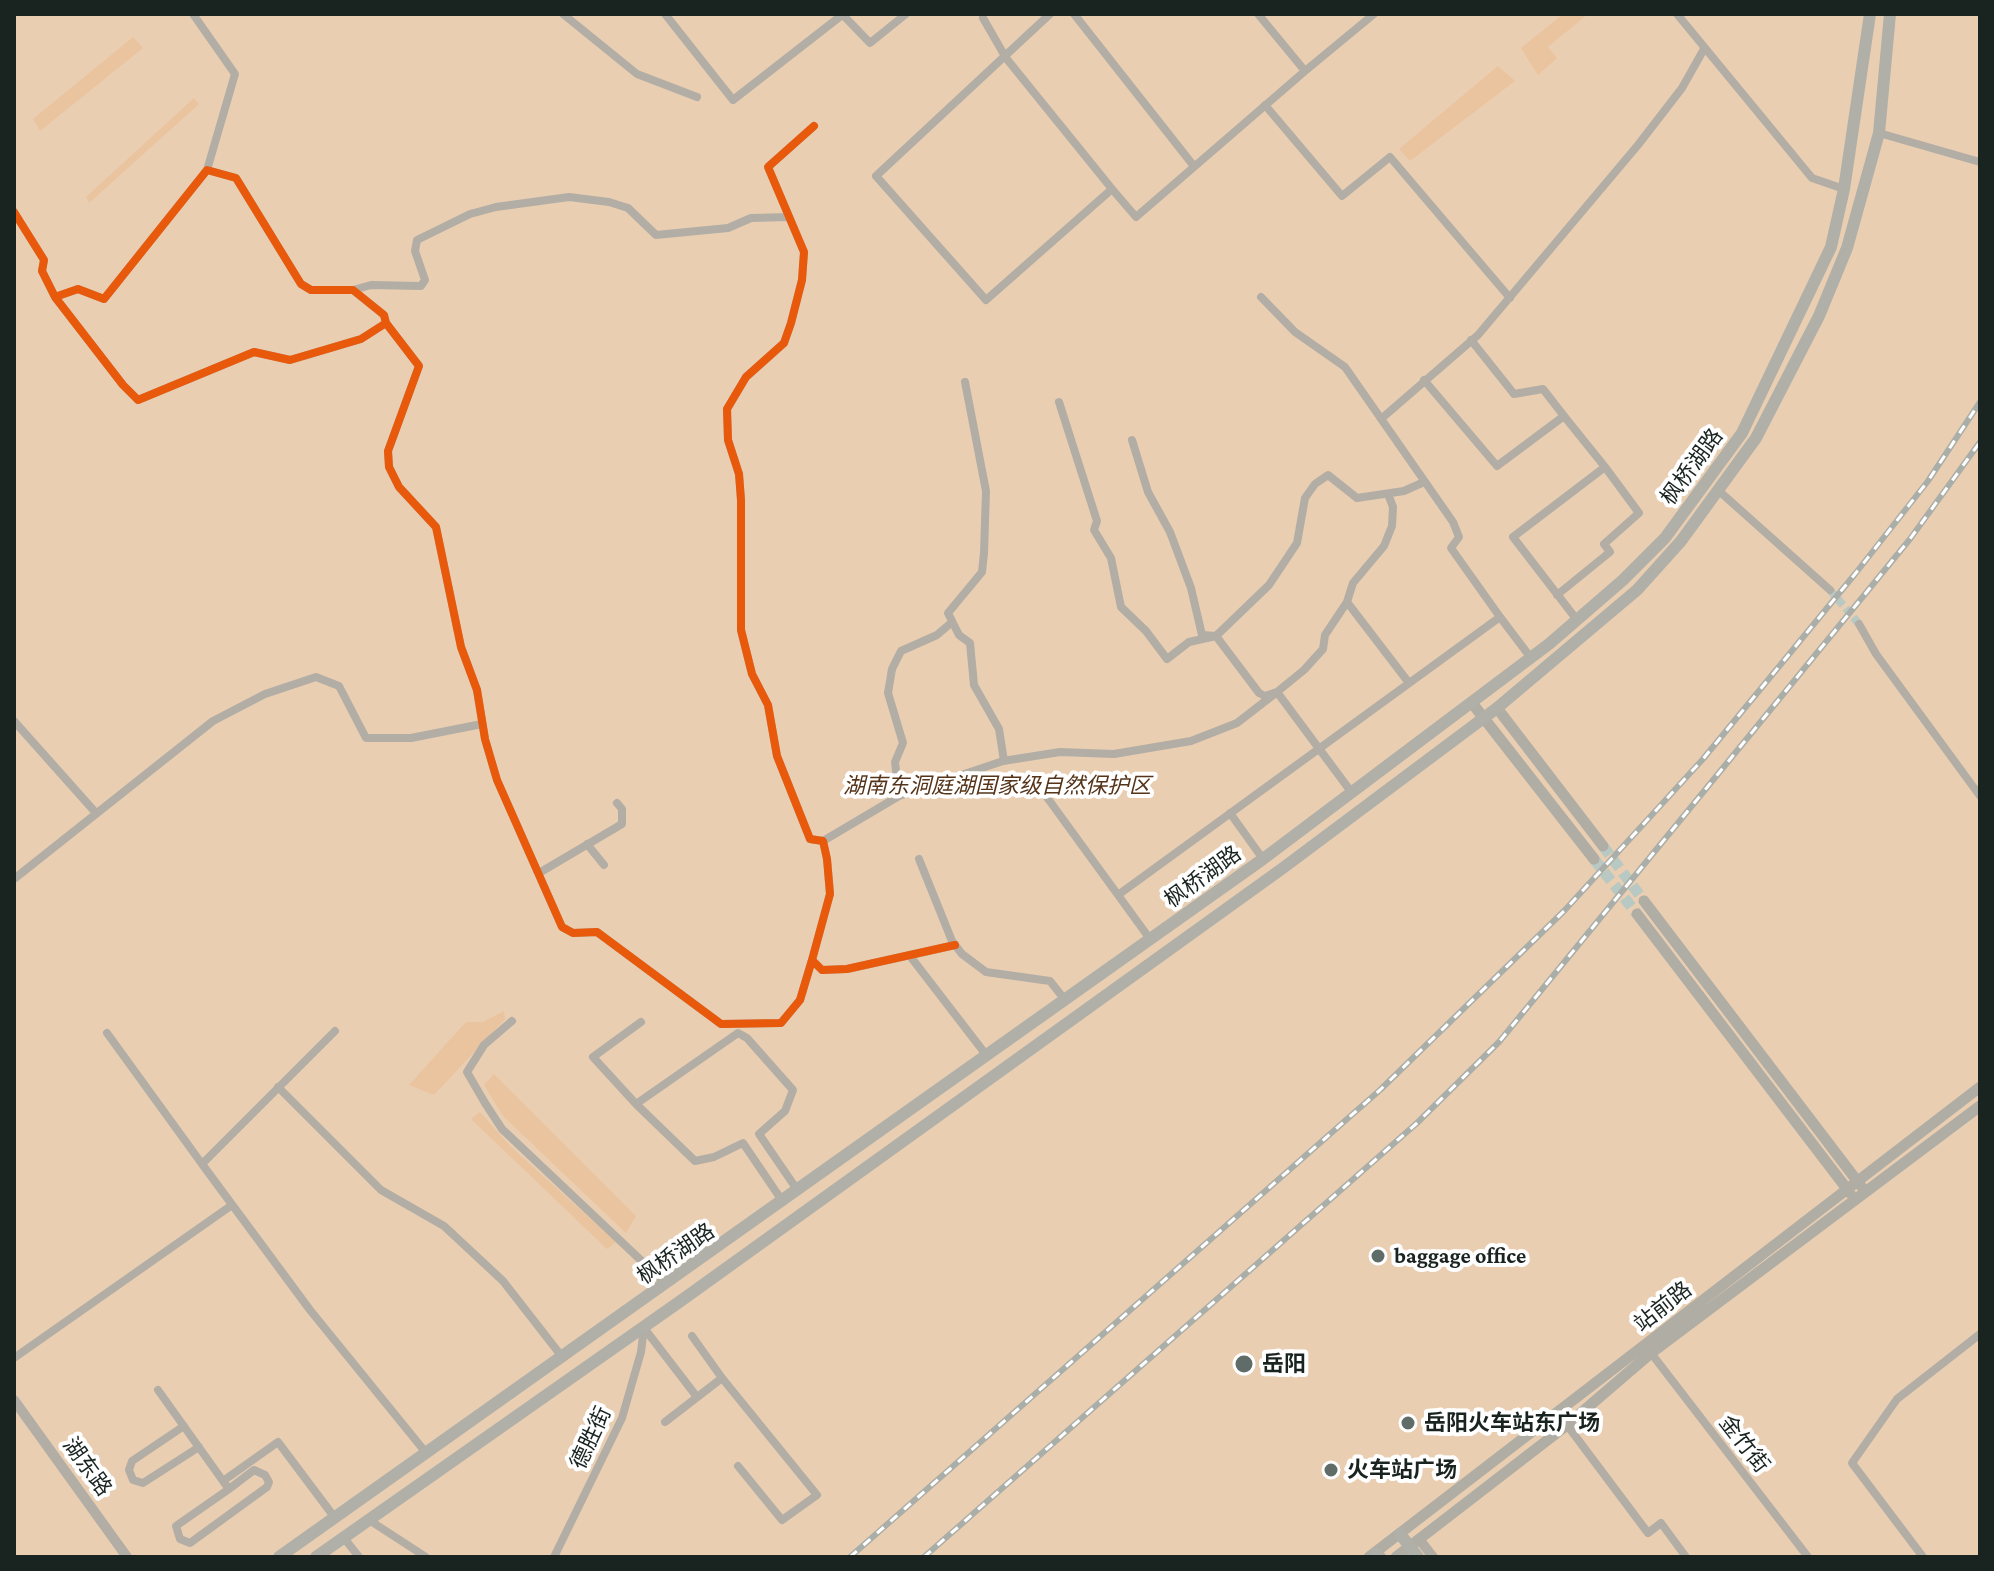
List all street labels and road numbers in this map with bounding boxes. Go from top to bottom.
street label: 枫桥湖路 [1655,424,1729,510]
street label: 枫桥湖路 [1160,840,1246,914]
street label: 枫桥湖路 [632,1218,720,1290]
street label: 站前路 [1629,1276,1697,1338]
street label: 德胜街 [565,1403,617,1473]
street label: 金竹街 [1713,1410,1775,1478]
street label: 湖东路 [57,1433,117,1501]

